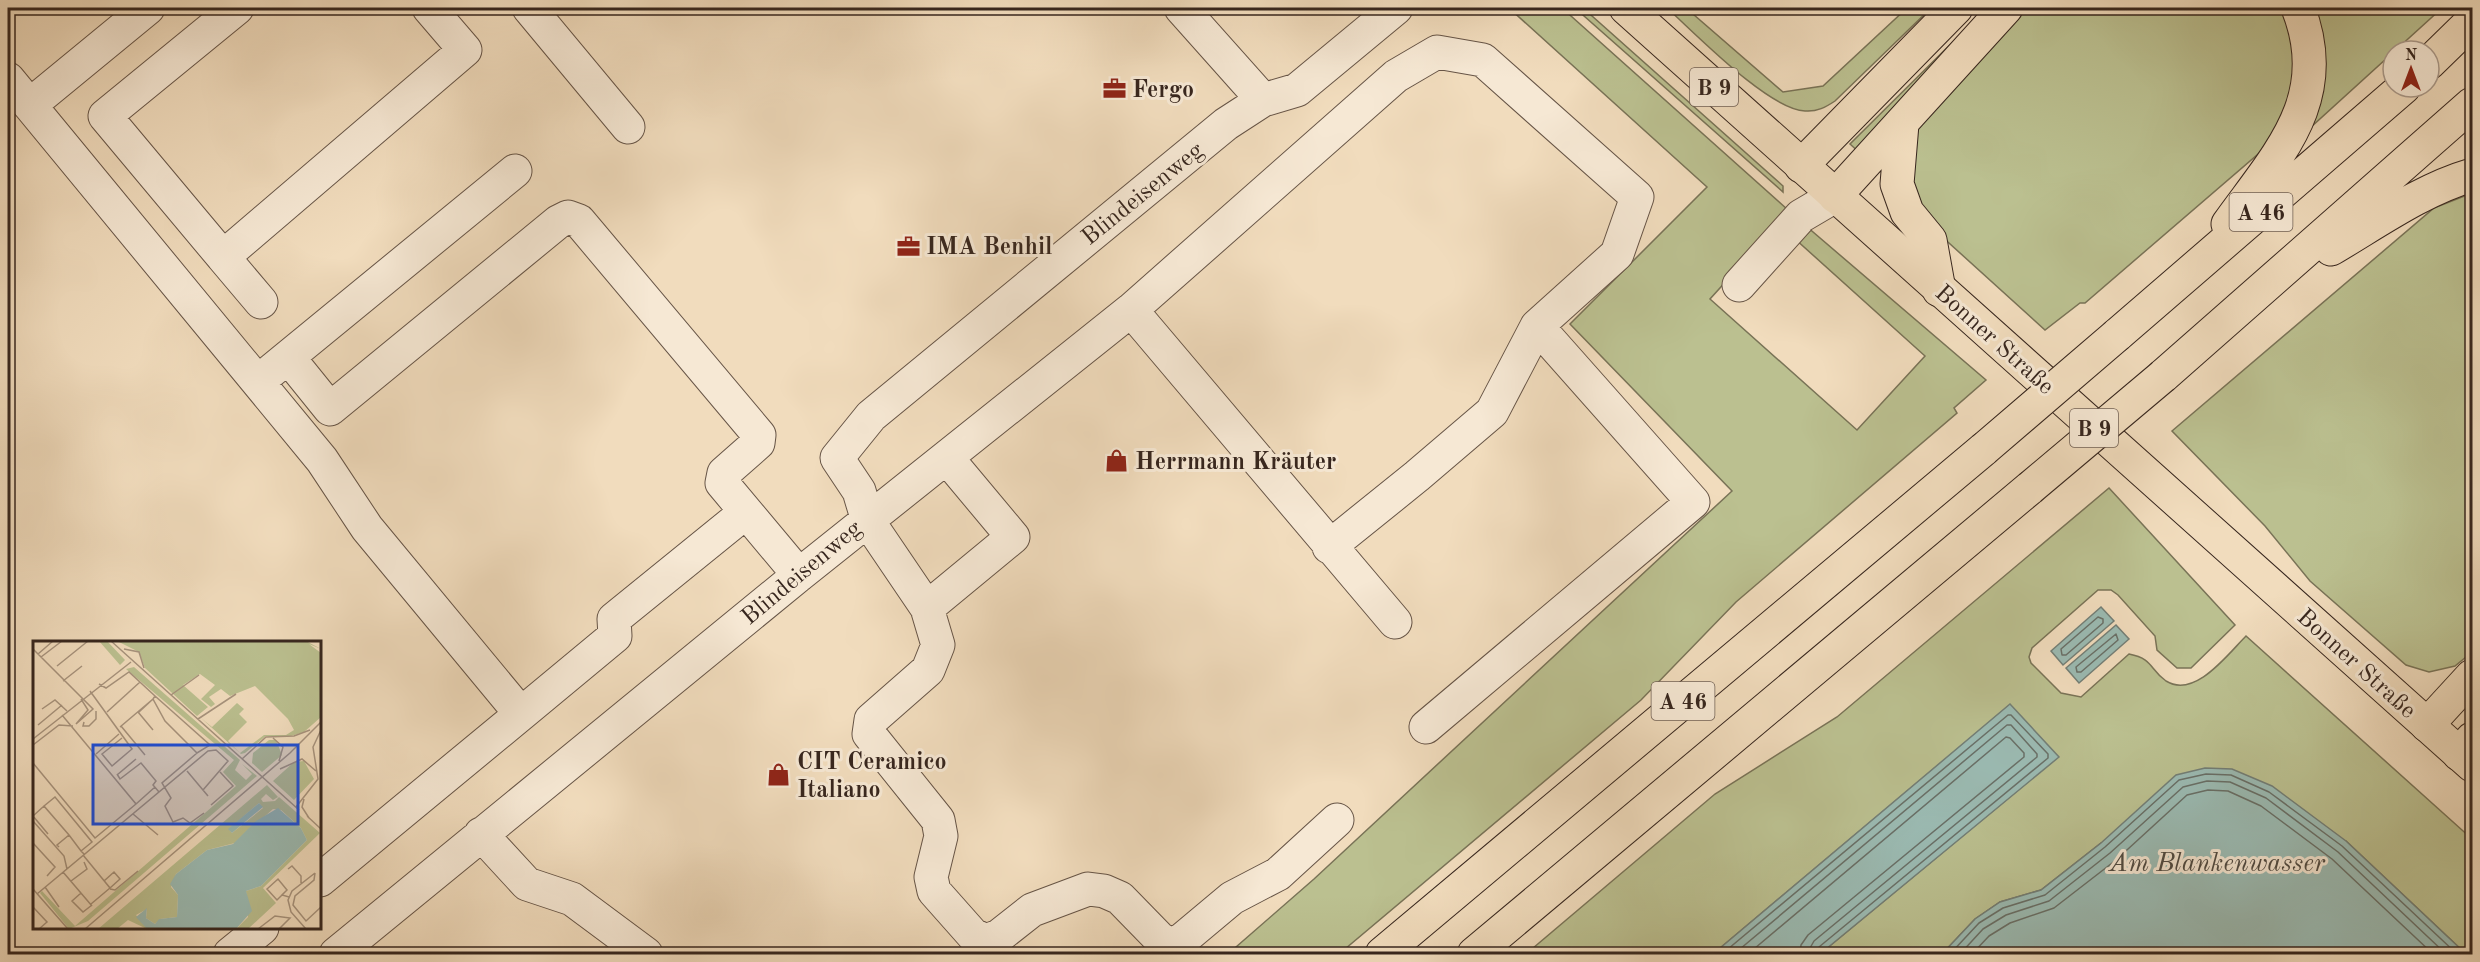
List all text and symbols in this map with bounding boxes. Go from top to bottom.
north arrow [2381,39,2441,99]
text: N [2405,48,2418,64]
road number: B 9 [1690,68,1738,106]
office icon: Fergo [1101,76,1127,102]
place label: Fergo [1132,79,1194,103]
street label: Blindeisenweg [1078,139,1209,251]
road number: A 46 [2230,193,2292,231]
office icon: IMA Benhil [895,233,921,259]
place label: IMA Benhil [926,236,1052,260]
street label: Bonner Straße [1930,281,2058,400]
road number: B 9 [2070,409,2118,447]
shop icon: Herrmann Kräuter [1104,448,1130,474]
place label: Herrmann Kräuter [1135,451,1337,475]
street label: Blindeisenweg [738,517,867,630]
street label: Bonner Straße [2292,605,2420,724]
inset map [33,641,321,929]
road number: A 46 [1652,682,1714,720]
place label: CIT Ceramico Italiano [797,751,947,803]
shop icon: CIT Ceramico Italiano [766,762,792,788]
water label: Am Blankenwasser [2107,851,2326,877]

